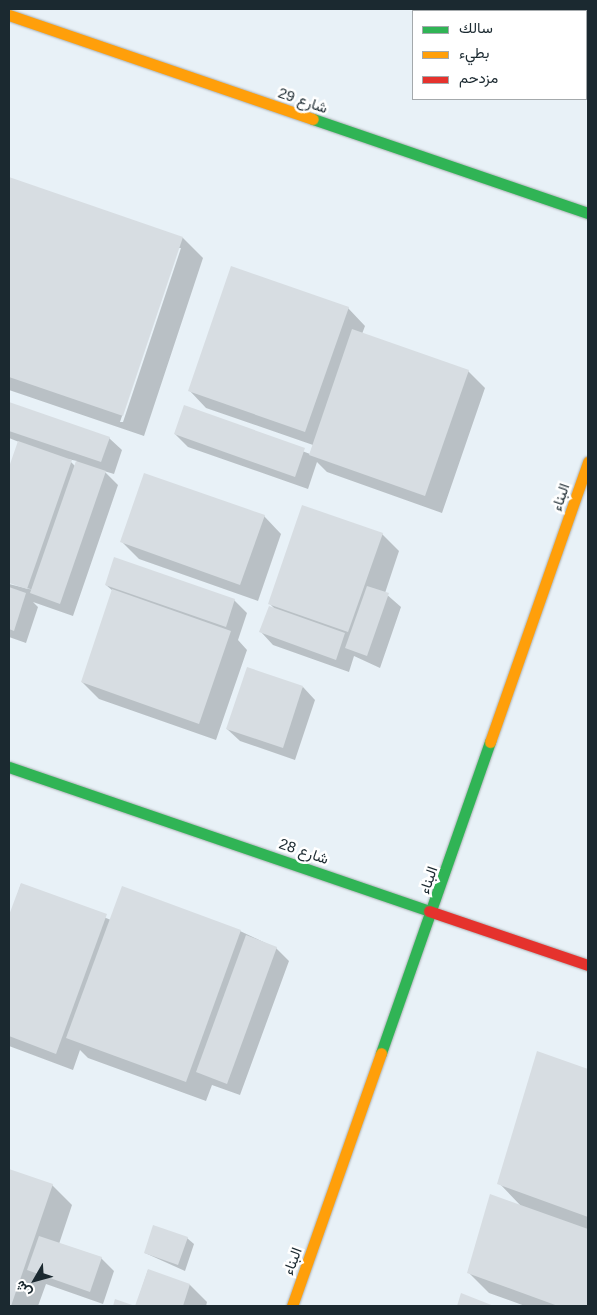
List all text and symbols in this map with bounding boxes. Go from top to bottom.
legend [412,10,587,100]
text: سالك [459,19,493,36]
text: بطيء [459,44,489,61]
text: مزدحم [459,69,498,86]
street label: شارع 29 [276,83,330,117]
street label: البناء [547,481,573,513]
street label: شارع 28 [277,834,331,868]
street label: البناء [415,864,441,896]
street label: البناء [279,1245,305,1277]
north arrow [10,1255,60,1305]
text: ش [12,1278,35,1301]

